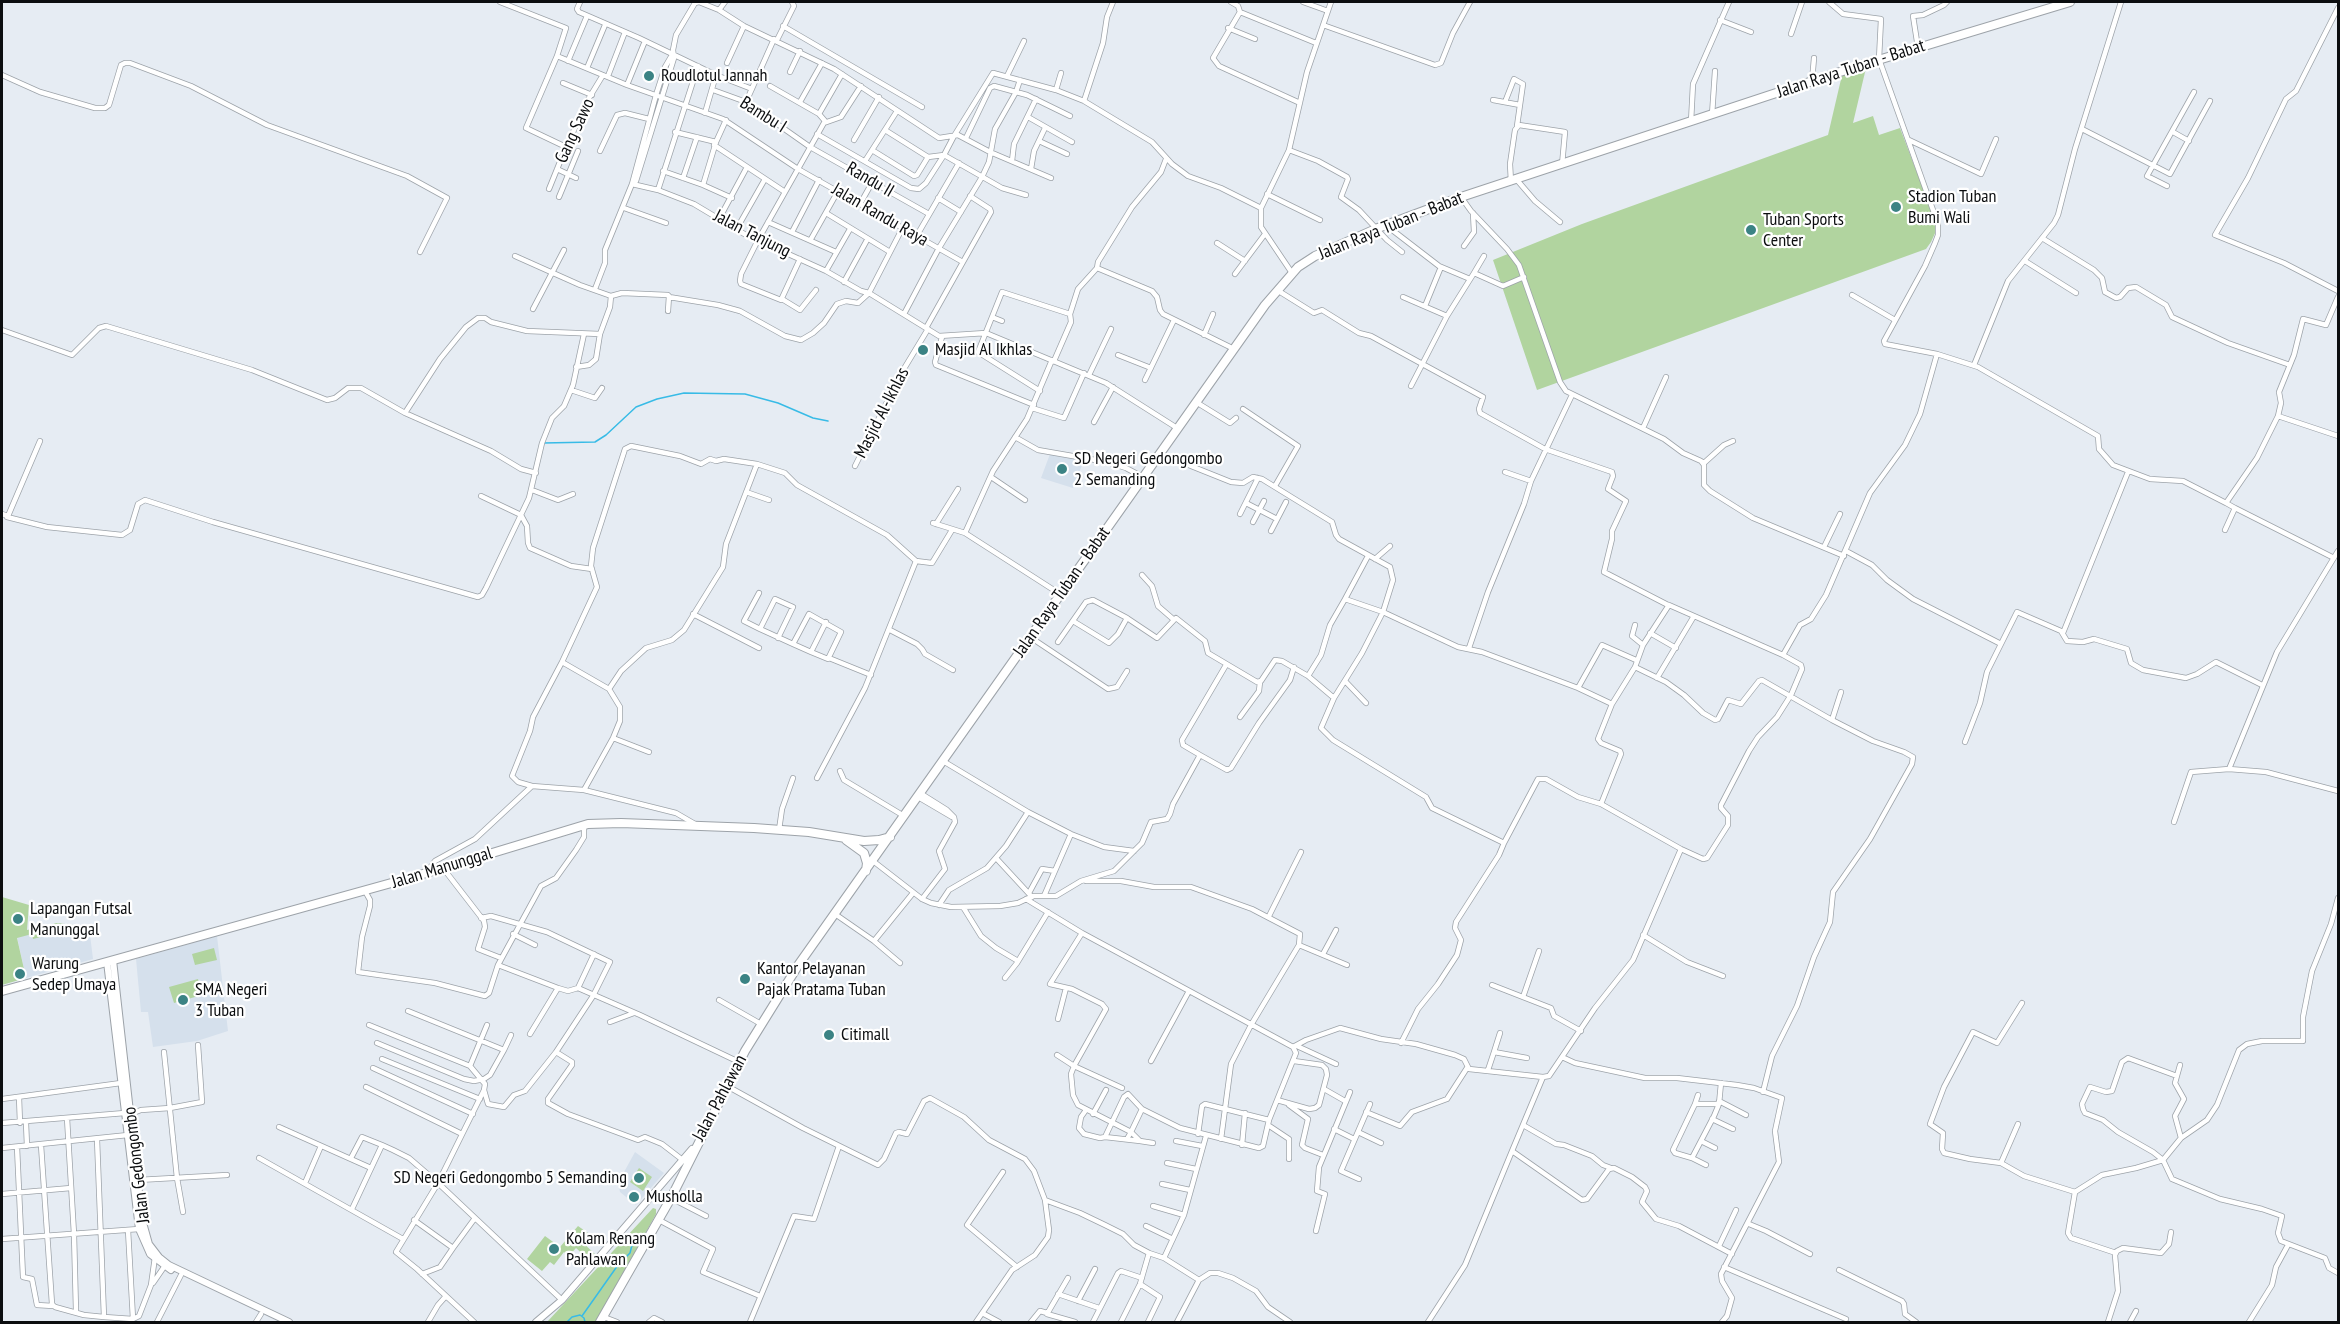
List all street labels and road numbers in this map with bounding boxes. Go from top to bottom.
street label: Jalan Raya Tuban - Babat [1774,35,1928,103]
street label: Bambu I [736,92,790,138]
street label: Gang Sawo [551,95,599,167]
street label: Randu II [842,158,898,202]
street label: Jalan Randu Raya [828,179,932,251]
street label: Jalan Raya Tuban - Babat [1316,187,1466,265]
street label: Jalan Tanjung [710,205,794,263]
street label: Masjid Al-Ikhlas [850,364,914,462]
street label: Jalan Raya Tuban - Babat [1009,523,1115,661]
street label: Jalan Manunggal [389,842,495,894]
street label: Jalan Pahlawan [688,1051,752,1145]
street label: Jalan Gedongombo [119,1105,155,1225]

